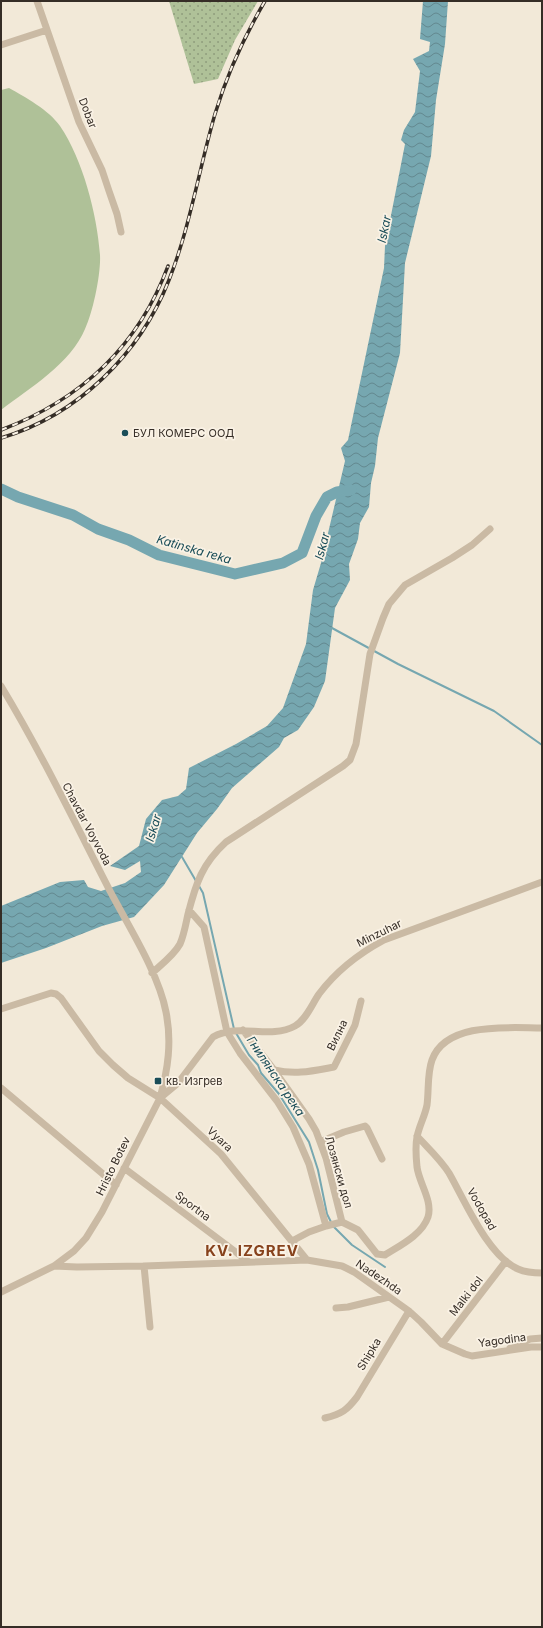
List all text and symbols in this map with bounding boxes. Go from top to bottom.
street label: Dobar [76,96,100,130]
water label: Iskar [374,213,394,244]
place label: БУЛ КОМЕРС ООД [133,426,234,440]
marker: БУЛ КОМЕРС ООД [120,428,130,438]
water label: Iskar [311,530,333,561]
water label: Katinska reka [155,531,233,567]
street label: Chavdar Voyvoda [59,780,115,868]
water label: Iskar [142,812,164,843]
street label: Minzuhar [354,916,404,950]
street label: Вилна [324,1017,350,1053]
water label: Гнилянска река [244,1033,308,1119]
place label: кв. Изгрев [166,1074,223,1088]
marker: кв. Изгрев [153,1076,163,1086]
street label: Vyara [204,1123,236,1155]
street label: Hristo Botev [93,1134,133,1198]
street label: Лозянски дол [322,1134,356,1210]
street label: Vodopad [464,1185,500,1233]
street label: Sportna [172,1188,214,1224]
district label: KV. IZGREV [205,1241,299,1260]
street label: Nadezhda [353,1256,405,1298]
street label: Malki dol [446,1273,486,1319]
street label: Yagodina [477,1330,527,1350]
street label: Shipka [354,1335,384,1373]

